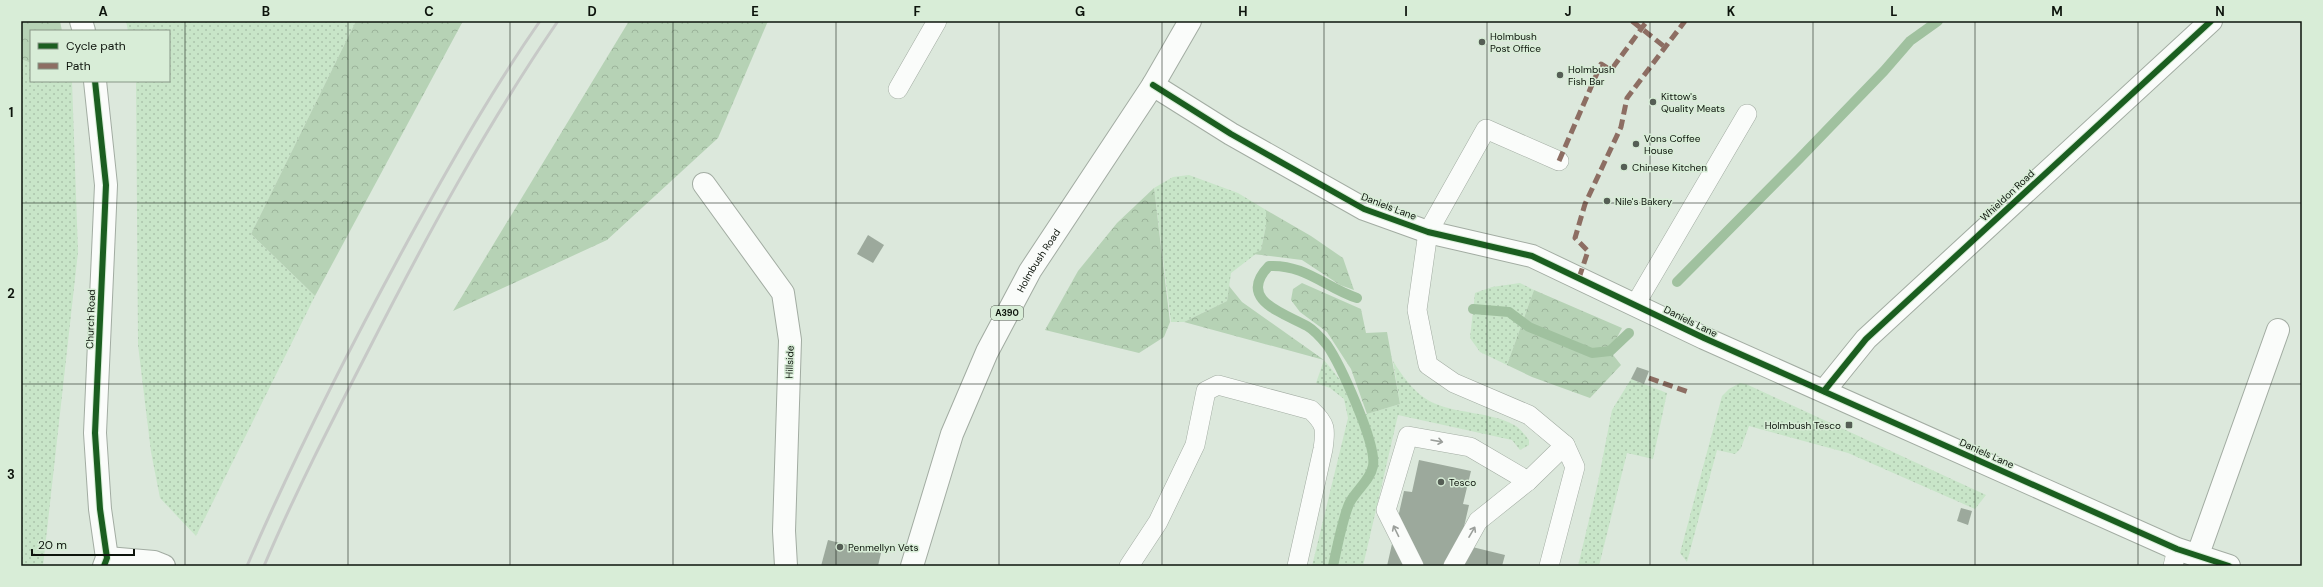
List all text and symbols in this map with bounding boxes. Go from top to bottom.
text: A [98,3,108,20]
text: B [262,3,270,20]
text: C [424,3,434,20]
text: D [587,3,597,20]
text: E [751,3,759,20]
text: F [913,3,921,20]
text: G [1075,3,1085,20]
text: H [1238,3,1248,20]
text: I [1404,3,1408,20]
text: J [1564,3,1572,20]
text: K [1727,3,1736,20]
text: L [1890,3,1898,20]
text: M [2051,3,2063,20]
text: N [2215,3,2225,20]
legend [30,30,170,82]
place label: Holmbush Post Office [1490,30,1541,55]
marker: Holmbush Post Office [1477,37,1487,47]
text: Cycle path [66,38,126,54]
text: Path [66,58,91,74]
place label: Holmbush Fish Bar [1568,63,1615,88]
marker: Holmbush Fish Bar [1555,70,1565,80]
place label: Kittow's Quality Meats [1661,90,1725,115]
marker: Kittow's Quality Meats [1648,97,1658,107]
text: 1 [9,104,13,121]
place label: Vons Coffee House [1644,132,1701,157]
marker: Vons Coffee House [1631,139,1641,149]
place label: Chinese Kitchen [1632,161,1707,174]
marker: Chinese Kitchen [1619,162,1629,172]
street label: Whieldon Road [1977,167,2037,224]
street label: Daniels Lane [1359,190,1419,223]
place label: Nile's Bakery [1615,195,1673,208]
marker: Nile's Bakery [1602,196,1612,206]
street label: Holmbush Road [1014,226,1063,295]
text: 2 [7,285,15,302]
street label: Church Road [83,289,98,349]
street label: Daniels Lane [1662,303,1720,340]
road number: A390 [991,306,1023,320]
street label: Hillside [782,345,797,379]
place label: Holmbush Tesco [1765,419,1841,432]
marker: Holmbush Tesco [1844,420,1854,430]
street label: Daniels Lane [1958,436,2016,471]
one-way arrow [1430,437,1443,445]
text: 3 [7,466,15,483]
place label: Tesco [1449,476,1476,489]
marker: Tesco [1436,477,1446,487]
one-way arrow [1392,525,1400,537]
one-way arrow [1469,526,1477,538]
scale bar [32,531,134,557]
text: 20 m [38,537,67,553]
place label: Penmellyn Vets [848,541,918,554]
marker: Penmellyn Vets [835,542,845,552]

